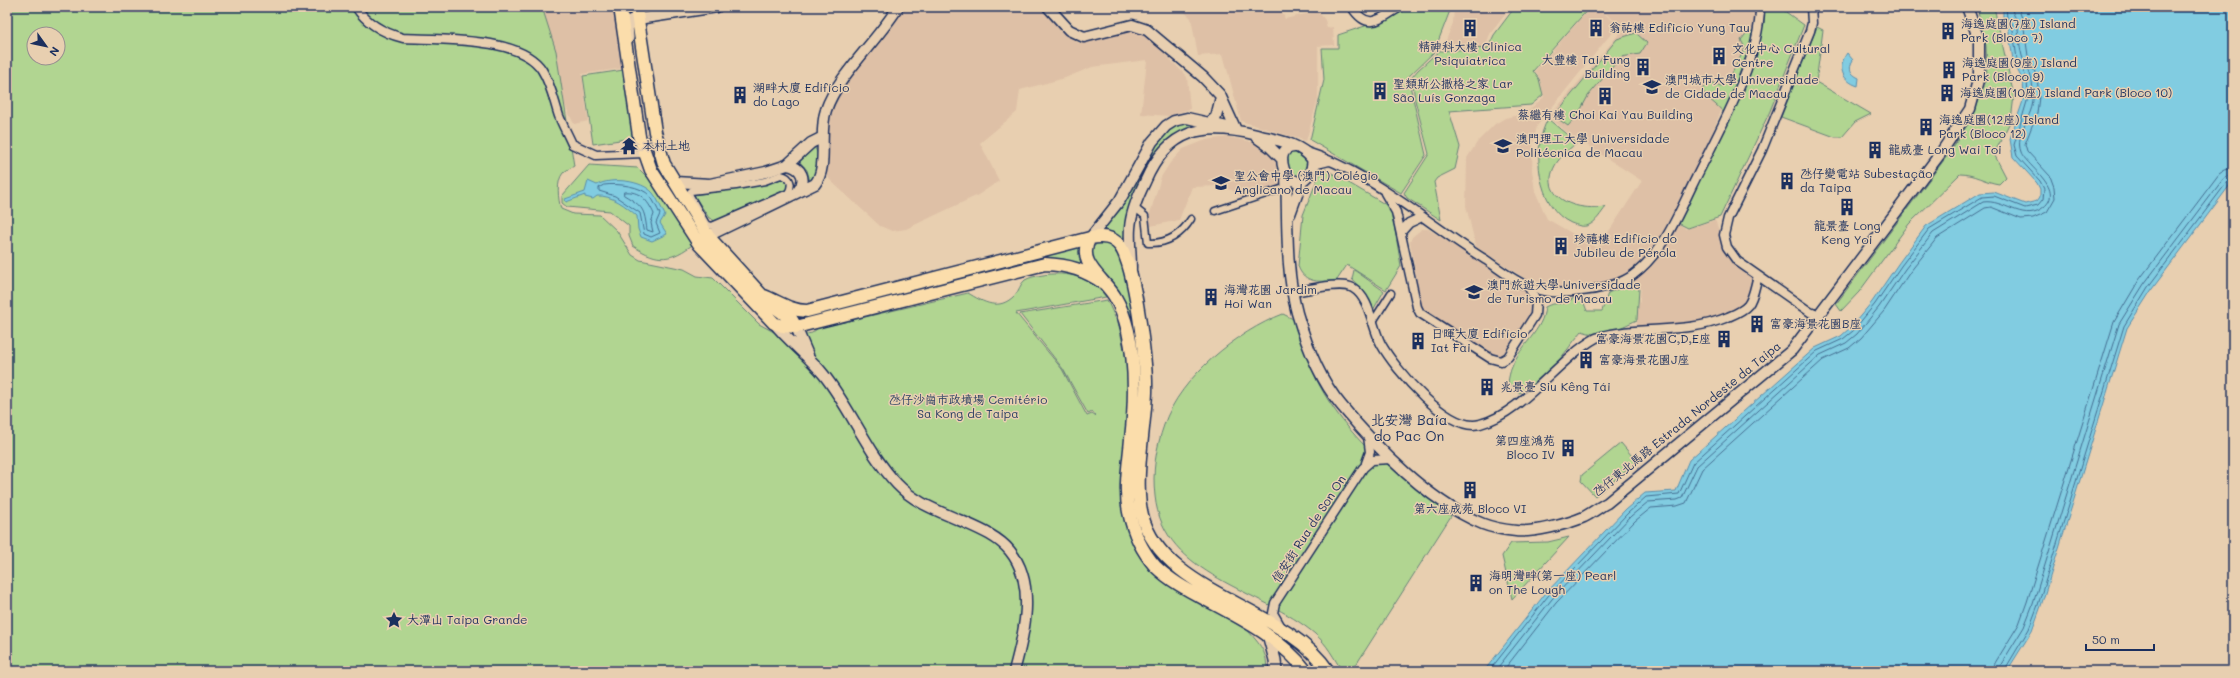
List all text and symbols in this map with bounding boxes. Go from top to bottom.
place label: 海逸庭園(7座) Island Park (Bloco 7) [1961,15,2076,45]
building icon: 精神科大樓 Clínica Psiquiatrica [1460,18,1480,38]
building icon: 翁祐樓 Edificío Yung Tau [1586,18,1606,38]
place label: 翁祐樓 Edificío Yung Tau [1609,19,1750,35]
building icon: 海逸庭園(7座) Island Park (Bloco 7) [1938,21,1958,41]
north arrow [26,26,66,66]
place label: 精神科大樓 Clínica Psiquiatrica [1418,38,1522,68]
place label: 文化中心 Cultural Centre [1732,40,1830,70]
text: N [46,44,63,59]
building icon: 文化中心 Cultural Centre [1709,46,1729,66]
place label: 大豐樓 Tai Fung Building [1542,51,1630,81]
place label: 海逸庭園(9座) Island Park (Bloco 9) [1962,54,2077,84]
building icon: 大豐樓 Tai Fung Building [1633,57,1653,77]
building icon: 海逸庭園(9座) Island Park (Bloco 9) [1939,60,1959,80]
place label: 澳門城市大學 Universidade de Cidade de Macau [1665,71,1819,101]
place label: 聖類斯公撒格之家 Lar São Luís Gonzaga [1393,75,1513,105]
school or university icon: 澳門城市大學 Universidade de Cidade de Macau [1642,77,1662,97]
place label: 湖畔大廈 Edifício do Lago [753,79,849,109]
building icon: 聖類斯公撒格之家 Lar São Luís Gonzaga [1370,81,1390,101]
building icon: 海逸庭園(10座) Island Park (Bloco 10) [1937,83,1957,103]
place label: 海逸庭園(10座) Island Park (Bloco 10) [1960,84,2172,100]
building icon: 湖畔大廈 Edifício do Lago [730,85,750,105]
building icon: 蔡繼有樓 Choi Kai Yau Building [1595,86,1615,106]
place label: 蔡繼有樓 Choi Kai Yau Building [1517,106,1693,122]
place label: 海逸庭園(12座) Island Park (Bloco 12) [1939,111,2059,141]
building icon: 海逸庭園(12座) Island Park (Bloco 12) [1916,117,1936,137]
place label: 澳門理工大學 Universidade Politécnica de Macau [1516,130,1670,160]
temple icon: 本村土地 [619,136,639,156]
school or university icon: 澳門理工大學 Universidade Politécnica de Macau [1493,136,1513,156]
place label: 本村土地 [642,137,690,153]
building icon: 龍威臺 Long Wai Toi [1865,140,1885,160]
place label: 龍威臺 Long Wai Toi [1888,141,2002,157]
place label: 氹仔變電站 Subestação da Taipa [1800,165,1932,195]
place label: 聖公會中學 (澳門) Colégio Anglicano de Macau [1234,167,1378,197]
building icon: 氹仔變電站 Subestação da Taipa [1777,171,1797,191]
school or university icon: 聖公會中學 (澳門) Colégio Anglicano de Macau [1211,173,1231,193]
building icon: 龍景臺 Long Keng Yoi [1837,197,1857,217]
place label: 龍景臺 Long Keng Yoi [1814,217,1880,247]
place label: 珍禧樓 Edifício do Jubileu de Pérola [1574,230,1677,260]
building icon: 珍禧樓 Edifício do Jubileu de Pérola [1551,236,1571,256]
place label: 澳門旅遊大學 Universidade de Turismo de Macau [1487,276,1641,306]
place label: 海灣花園 Jardim Hoi Wan [1224,281,1317,311]
school or university icon: 澳門旅遊大學 Universidade de Turismo de Macau [1464,282,1484,302]
building icon: 海灣花園 Jardim Hoi Wan [1201,287,1221,307]
building icon: 富豪海景花園B座 [1747,314,1767,334]
place label: 富豪海景花園B座 [1770,315,1861,331]
place label: 日暉大廈 Edifício Iat Fai [1431,325,1527,355]
building icon: 富豪海景花園C,D,E座 [1714,329,1734,349]
place label: 富豪海景花園C,D,E座 [1596,330,1711,346]
building icon: 日暉大廈 Edifício Iat Fai [1408,331,1428,351]
street label: 氹仔東北馬路 Estrada Nordeste da Taipa [1589,337,1784,499]
building icon: 富豪海景花園J座 [1576,350,1596,370]
place label: 富豪海景花園J座 [1599,351,1690,367]
building icon: 兆景臺 Siu Kêng Tái [1477,377,1497,397]
place label: 兆景臺 Siu Kêng Tái [1500,378,1611,394]
park label: 氹仔沙崗市政墳場 Cemitério Sa Kong de Taipa [889,391,1047,421]
district label: 北安灣 Baía do Pac On [1370,410,1448,445]
place label: 第四座鴻苑 Bloco IV [1495,432,1555,462]
building icon: 第四座鴻苑 Bloco IV [1558,438,1578,458]
street label: 信安街 Rua de Son On [1267,472,1349,585]
building icon: 第六座成苑 Bloco VI [1460,480,1480,500]
place label: 第六座成苑 Bloco VI [1414,500,1526,516]
place label: 海明灣畔(第一座) Pearl on The Lough [1489,567,1616,597]
building icon: 海明灣畔(第一座) Pearl on The Lough [1466,573,1486,593]
place icon: 大潭山 Taipa Grande [384,610,404,630]
place label: 大潭山 Taipa Grande [407,611,527,627]
scale bar [2086,626,2154,652]
text: 50 m [2092,631,2120,647]

